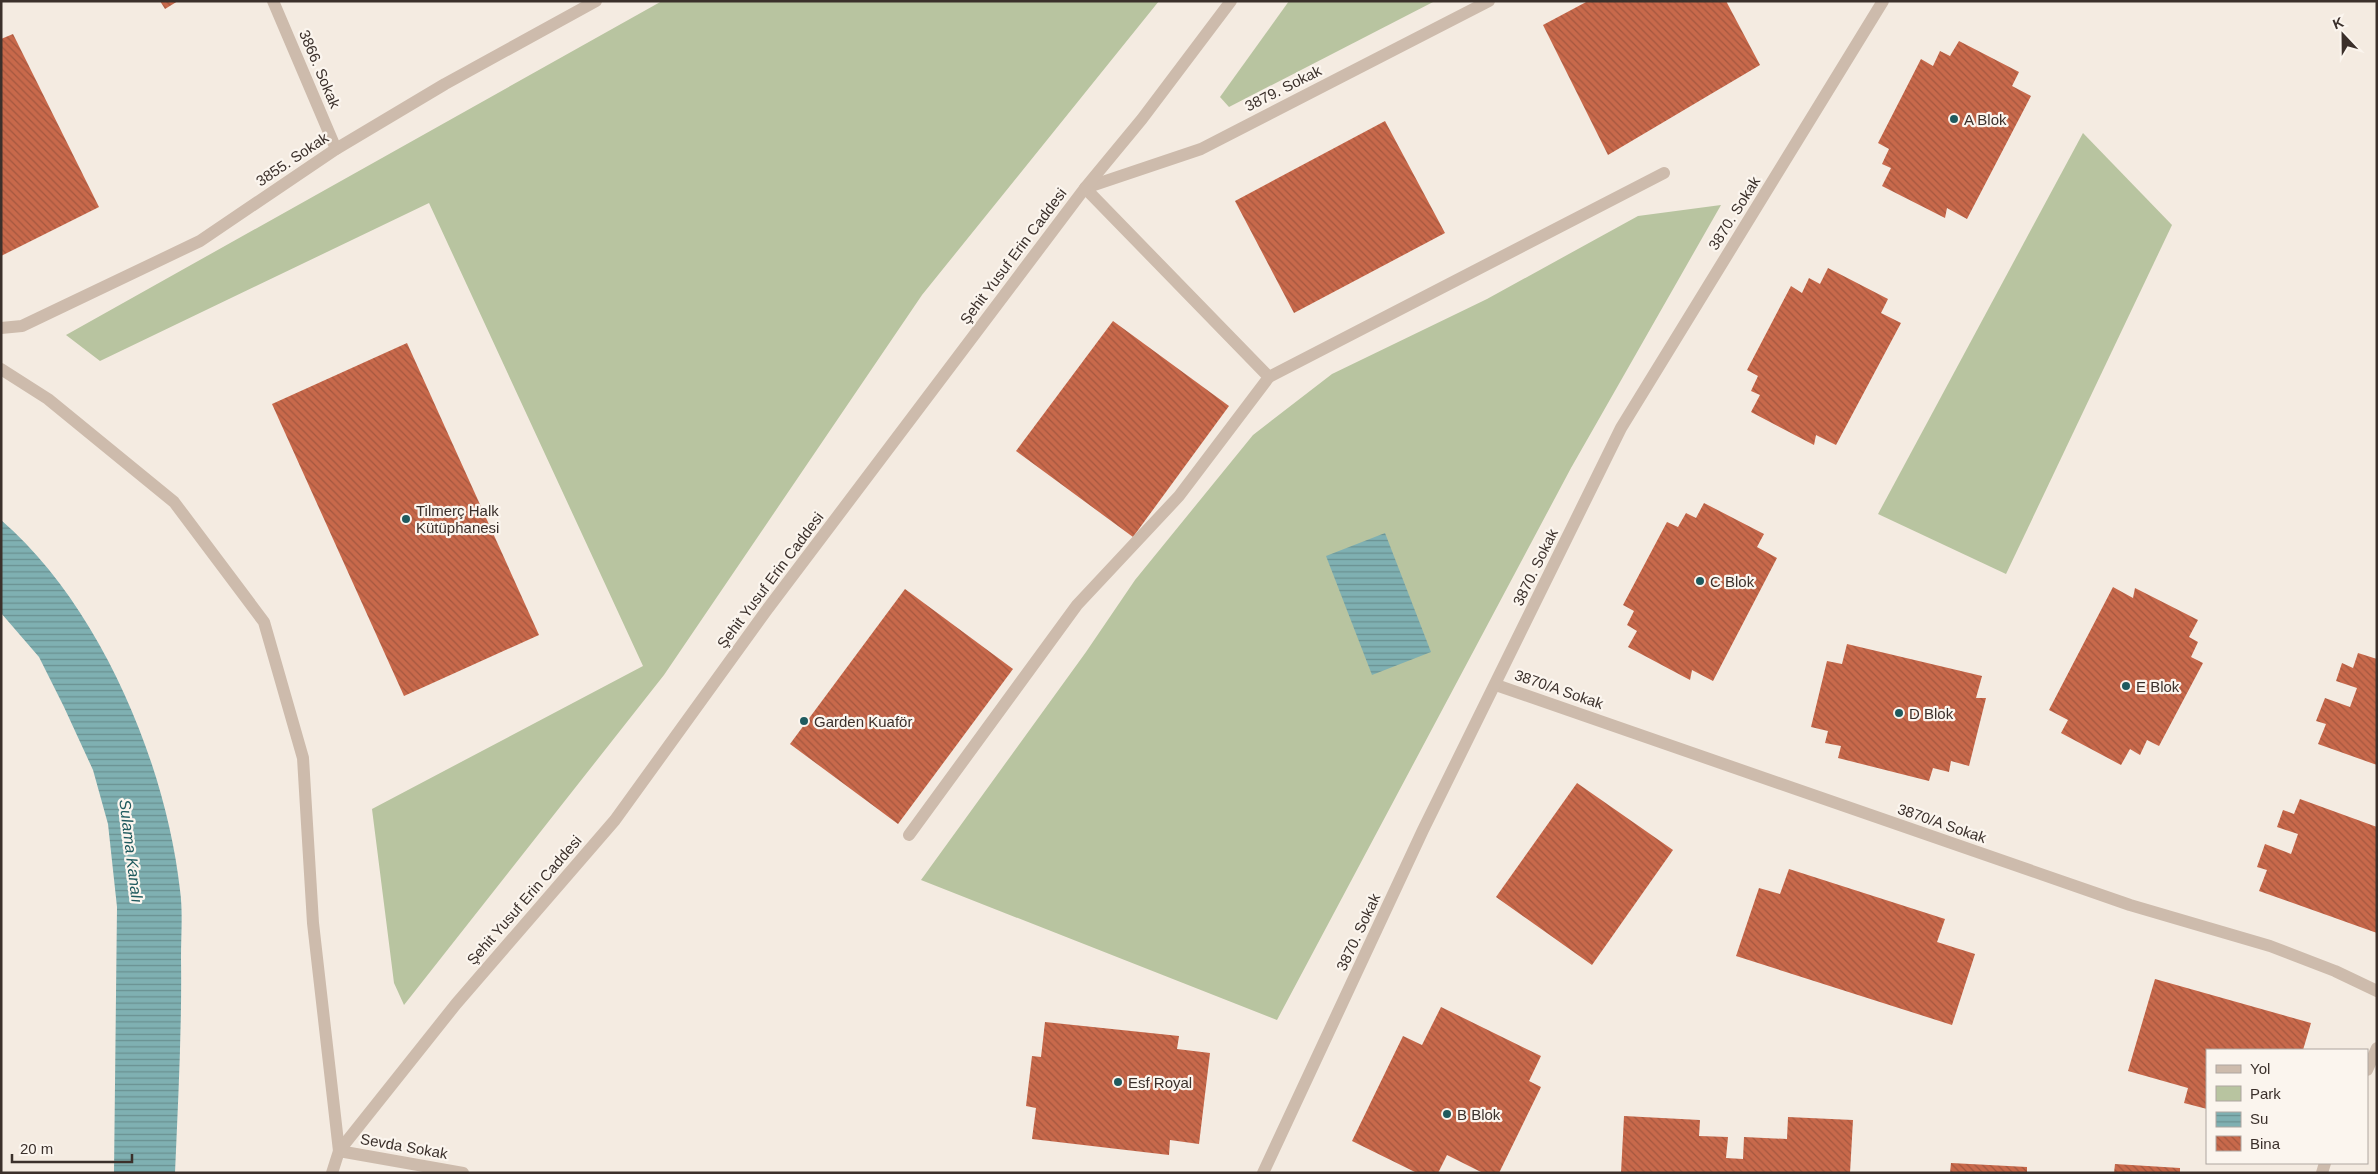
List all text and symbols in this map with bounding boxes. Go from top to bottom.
north arrow [2318,10,2368,60]
text: K [2330,14,2346,32]
street label: 3866. Sokak [296,27,344,111]
street label: 3879. Sokak [1242,61,1324,115]
place label: A Blok [1964,111,2007,128]
marker: A Blok [1948,113,1960,125]
street label: 3855. Sokak [253,128,332,189]
street label: 3870. Sokak [1705,173,1764,253]
street label: Şehit Yusuf Erin Caddesi [956,185,1070,327]
place label: Tilmerç Halk Kütüphanesi [416,502,499,536]
street label: Şehit Yusuf Erin Caddesi [713,509,827,651]
marker: Tilmerç Halk Kütüphanesi [400,513,412,525]
street label: 3870. Sokak [1509,525,1561,608]
place label: C Blok [1710,573,1755,590]
marker: C Blok [1694,575,1706,587]
street label: 3870/A Sokak [1512,666,1606,712]
place label: E Blok [2136,678,2180,695]
marker: E Blok [2120,680,2132,692]
place label: D Blok [1909,705,1954,722]
marker: D Blok [1893,707,1905,719]
place label: Garden Kuaför [814,713,912,730]
marker: Garden Kuaför [798,715,810,727]
water label: Sulama Kanalı [116,798,146,904]
street label: 3870/A Sokak [1895,800,1989,846]
street label: Şehit Yusuf Erin Caddesi [463,832,585,968]
street label: 3870. Sokak [1333,890,1384,973]
legend [2206,1049,2368,1164]
text: Yol [2250,1060,2270,1077]
place label: Esf Royal [1128,1074,1192,1091]
marker: Esf Royal [1112,1076,1124,1088]
text: Park [2250,1085,2281,1102]
place label: B Blok [1457,1106,1501,1123]
marker: B Blok [1441,1108,1453,1120]
text: Su [2250,1110,2268,1127]
street label: Sevda Sokak [359,1130,449,1162]
scale bar [12,1132,132,1164]
text: Bina [2250,1135,2281,1152]
text: 20 m [20,1140,53,1157]

